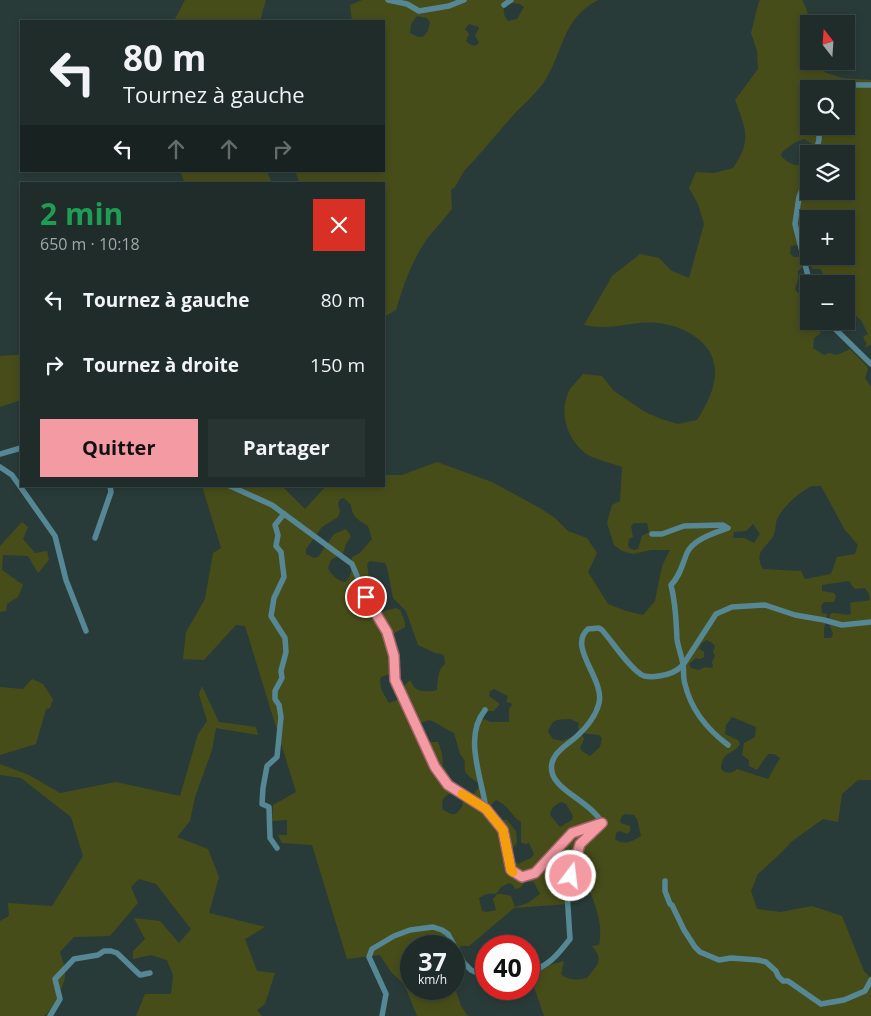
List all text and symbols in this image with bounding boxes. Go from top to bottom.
north arrow [800,15,855,70]
map controls [800,15,855,330]
text: 80 m [123,34,206,81]
icon: left [40,40,105,105]
text: Tournez à gauche [123,79,305,109]
button: search [800,80,855,135]
icon: left [109,135,137,163]
icon: ahead [162,135,190,163]
icon: ahead [215,135,243,163]
icon: right [268,135,296,163]
button: layers [800,145,855,200]
text: 2 min [40,193,123,234]
button: close [313,199,365,251]
button: + [800,210,855,265]
text: 650 m · 10:18 [40,233,140,255]
button: − [800,275,855,330]
icon: left [40,286,68,314]
text: Tournez à gauche [83,287,249,313]
text: 80 m [321,287,365,313]
icon: right [40,351,68,379]
text: Tournez à droite [83,352,239,378]
text: 150 m [310,352,365,378]
button: Quitter [40,419,198,477]
button: Partager [208,419,365,477]
pin [345,576,387,618]
icon: arrive [352,583,380,611]
position arrow [544,849,596,901]
speed limit sign: 40 [475,935,540,1000]
text: 37 [418,944,447,978]
text: km/h [418,971,447,988]

